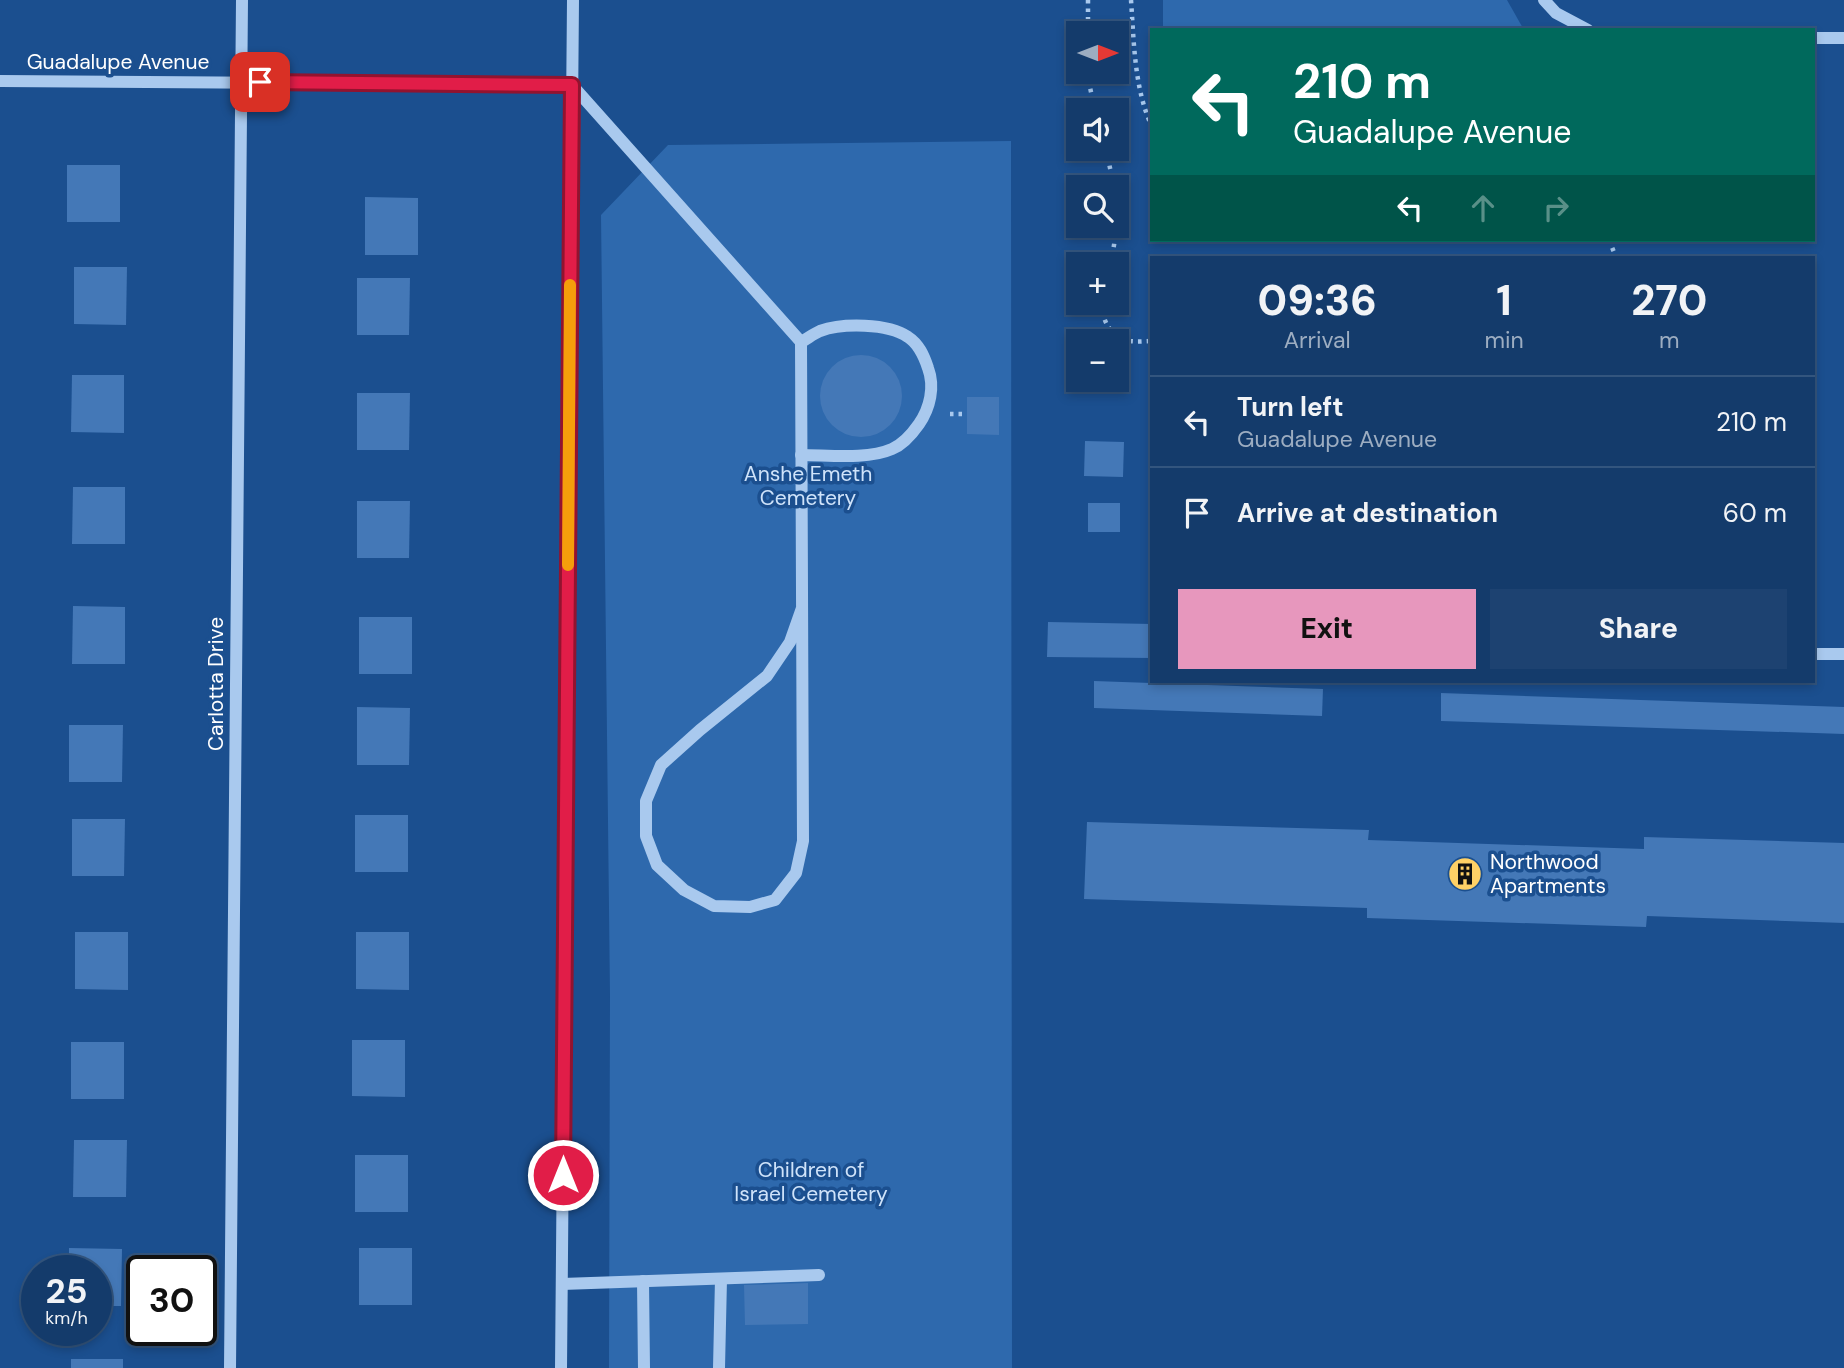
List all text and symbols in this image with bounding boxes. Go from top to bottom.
north arrow [1066,21,1129,84]
map controls [1066,21,1129,392]
street label: Guadalupe Avenue [27,48,209,76]
text: 210 m [1293,49,1431,113]
pin [230,52,290,112]
icon: left [1178,56,1269,147]
icon: arrive [241,63,279,101]
button: sound [1066,98,1129,161]
text: Guadalupe Avenue [1293,111,1571,153]
button: search [1066,175,1129,238]
icon: left [1391,189,1429,227]
icon: ahead [1464,189,1502,227]
icon: right [1537,189,1575,227]
button: + [1066,252,1129,315]
text: 09:36 [1258,273,1377,328]
text: 1 [1496,273,1512,328]
text: 270 [1631,273,1707,328]
text: Arrival [1284,325,1351,355]
text: min [1485,325,1524,355]
text: m [1659,325,1680,355]
button: − [1066,329,1129,392]
text: Turn left [1237,390,1344,424]
icon: left [1178,403,1216,441]
text: 210 m [1716,405,1787,439]
text: Guadalupe Avenue [1237,424,1437,454]
park label: Anshe Emeth Cemetery [744,460,872,512]
icon: arrive [1178,494,1216,532]
text: Arrive at destination [1237,496,1498,530]
text: 60 m [1723,496,1787,530]
button: Exit [1178,589,1476,669]
button: Share [1490,589,1787,669]
street label: Carlotta Drive [202,617,230,751]
place label: Northwood Apartments [1490,848,1606,900]
building icon: Northwood Apartments [1446,855,1484,893]
position arrow [526,1138,600,1212]
park label: Children of Israel Cemetery [734,1156,888,1208]
speed limit sign: 30 [126,1255,217,1346]
text: 25 [46,1268,87,1314]
text: km/h [45,1306,88,1330]

